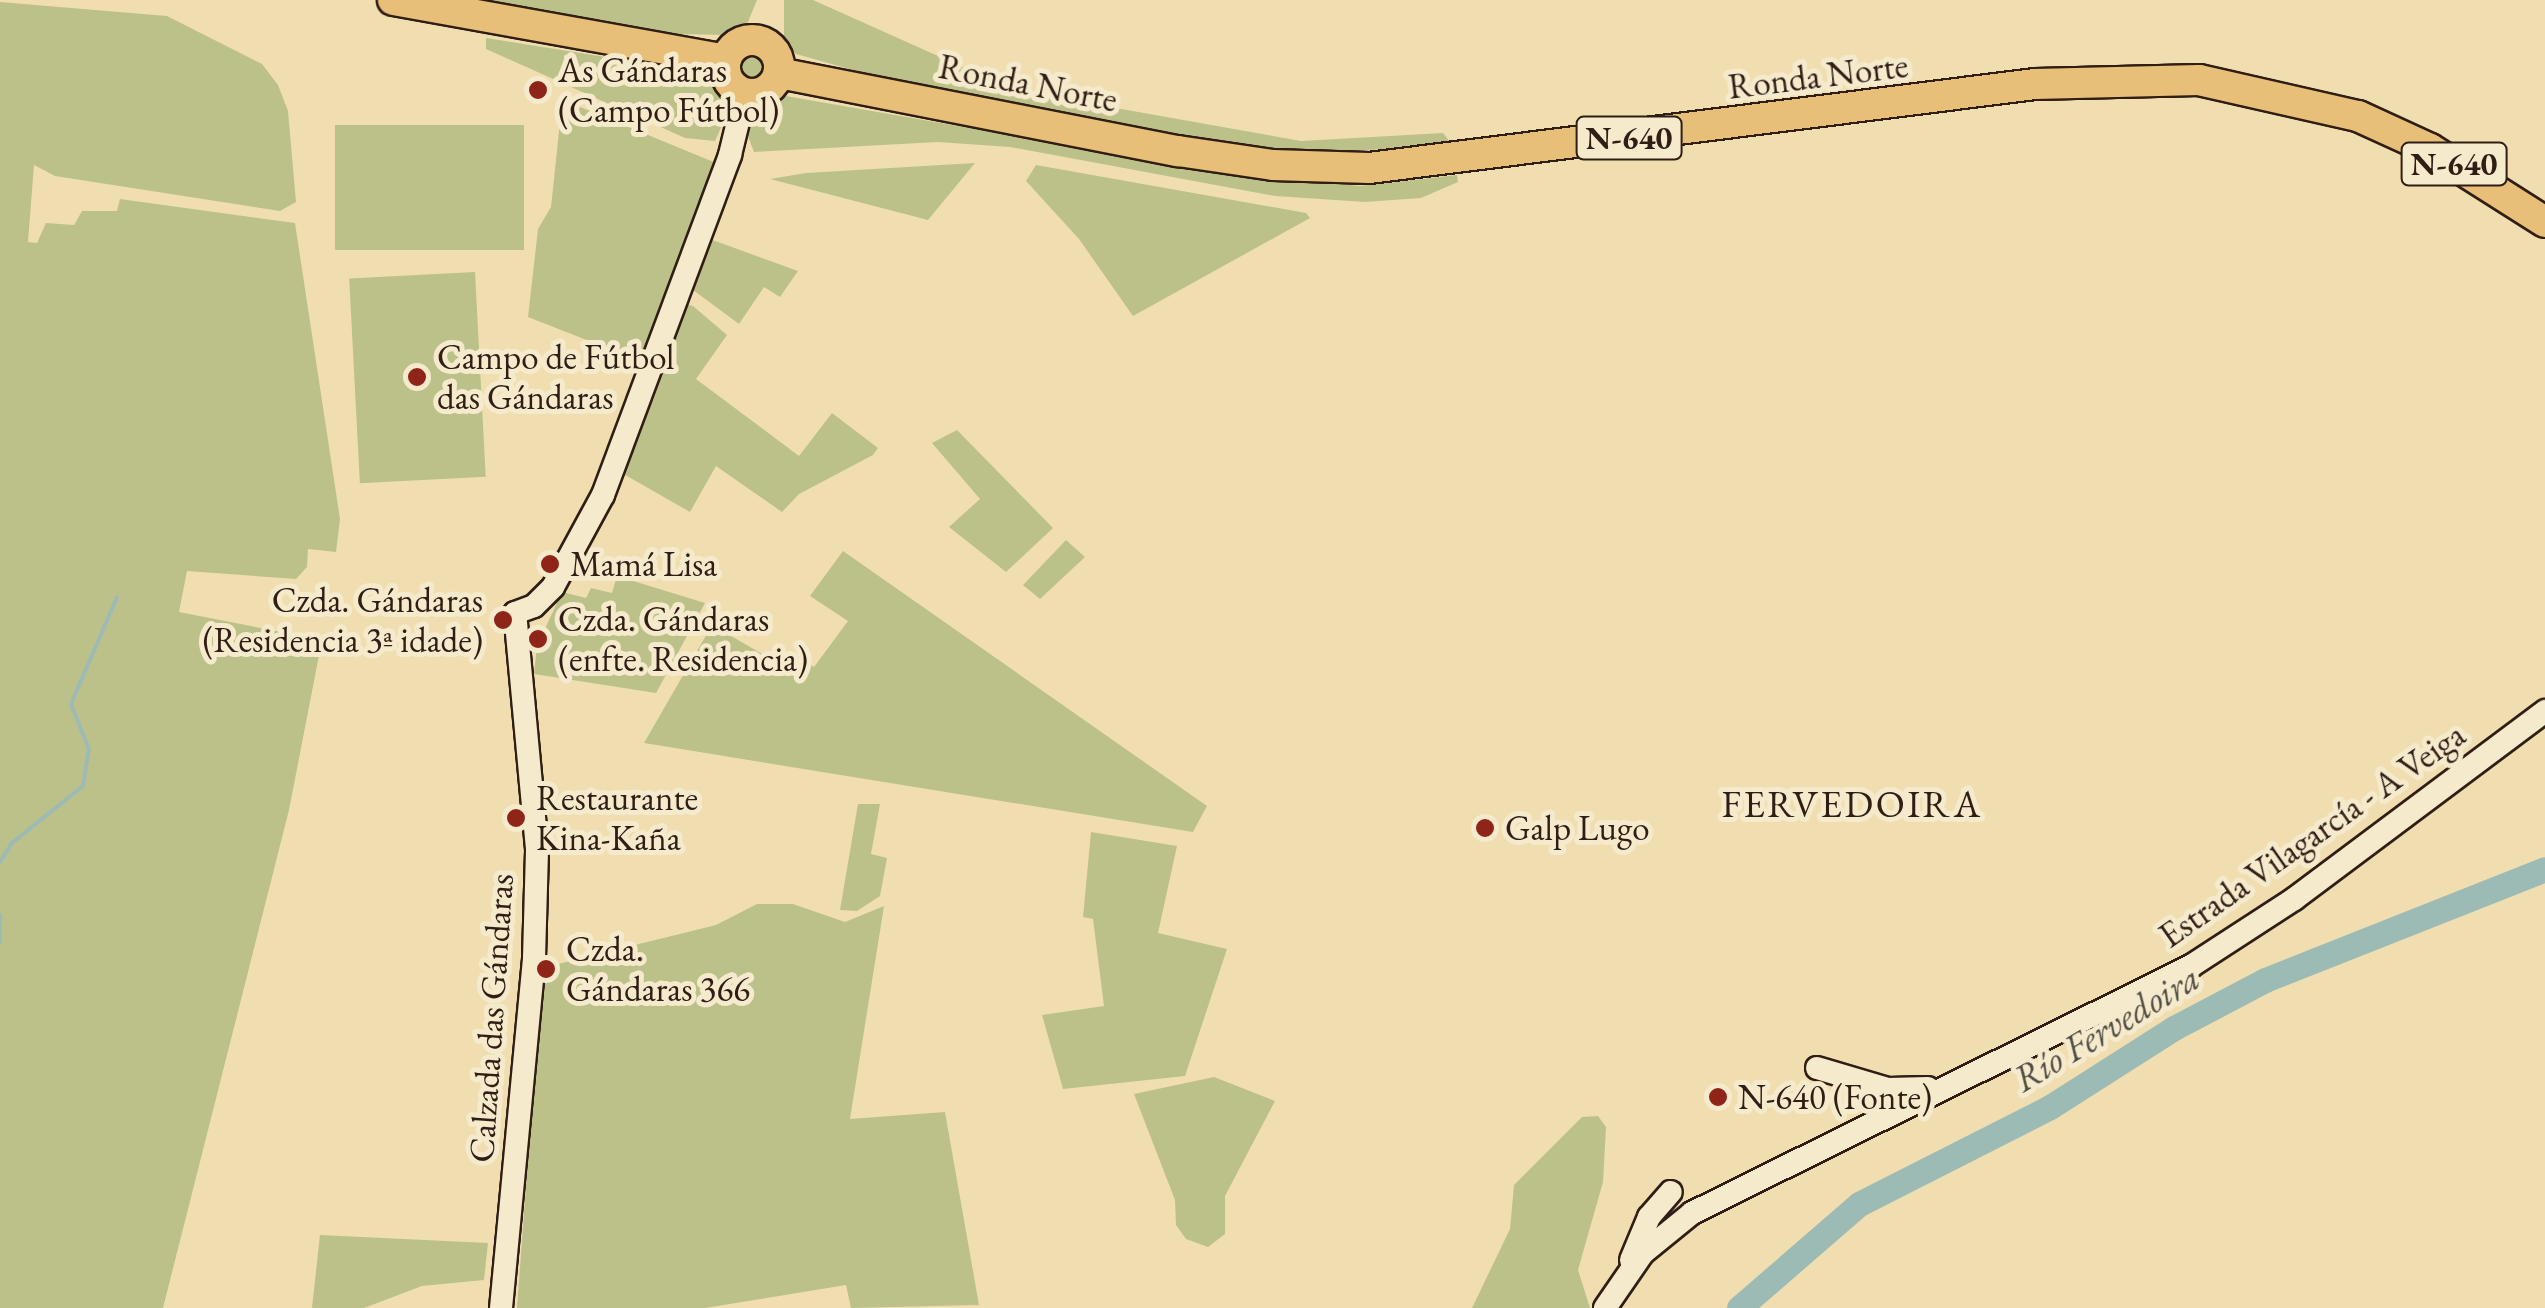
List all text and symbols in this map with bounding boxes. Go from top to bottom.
street label: Ronda Norte [1726,44,1910,108]
street label: Ronda Norte [935,45,1121,121]
place label: As Gándaras (Campo Fútbol) [558,49,779,131]
marker: As Gándaras (Campo Fútbol) [527,79,549,101]
road number: N-640 [1574,111,1684,165]
road number: N-640 [2399,137,2509,191]
place label: Campo de Fútbol das Gándaras [437,336,674,418]
marker: Campo de Fútbol das Gándaras [406,366,428,388]
place label: Mamá Lisa [570,543,717,585]
marker: Mamá Lisa [539,553,561,575]
place label: Czda. Gándaras (Residencia 3ª idade) [203,579,483,661]
place label: Czda. Gándaras (enfte. Residencia) [558,598,808,680]
marker: Czda. Gándaras (Residencia 3ª idade) [492,609,514,631]
marker: Czda. Gándaras (enfte. Residencia) [527,628,549,650]
street label: Estrada Vilagarcía - A Veiga [2151,713,2473,957]
place label: Restaurante Kina-Kaña [536,777,698,859]
district label: FERVEDOIRA [1721,781,1983,827]
marker: Restaurante Kina-Kaña [505,807,527,829]
place label: Galp Lugo [1505,807,1649,849]
marker: Galp Lugo [1474,817,1496,839]
street label: Calzada das Gándaras [460,872,522,1164]
place label: Czda. Gándaras 366 [566,928,750,1010]
water label: Río Fervedoira [2004,954,2208,1102]
marker: Czda. Gándaras 366 [535,958,557,980]
place label: N-640 (Fonte) [1738,1076,1932,1118]
marker: N-640 (Fonte) [1707,1086,1729,1108]

